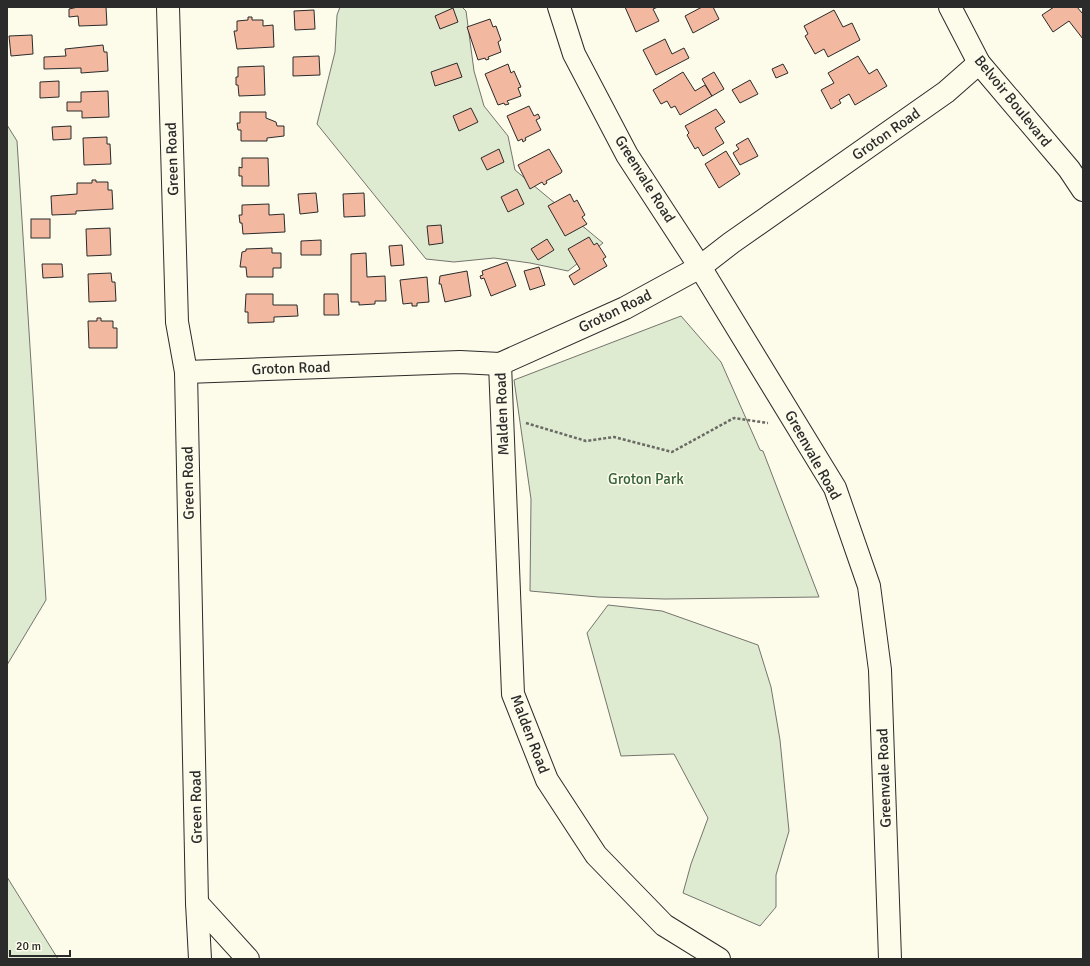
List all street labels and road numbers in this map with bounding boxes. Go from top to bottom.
street label: Belvoir Boulevard [971,52,1055,150]
street label: Groton Road [848,104,924,164]
street label: Green Road [162,122,182,196]
street label: Greenvale Road [611,132,679,226]
street label: Groton Road [576,286,655,336]
street label: Groton Road [251,358,331,378]
street label: Malden Road [492,372,512,456]
street label: Greenvale Road [781,407,845,503]
street label: Green Road [178,446,198,520]
street label: Malden Road [507,692,553,776]
street label: Greenvale Road [873,728,895,828]
street label: Green Road [186,770,206,844]

